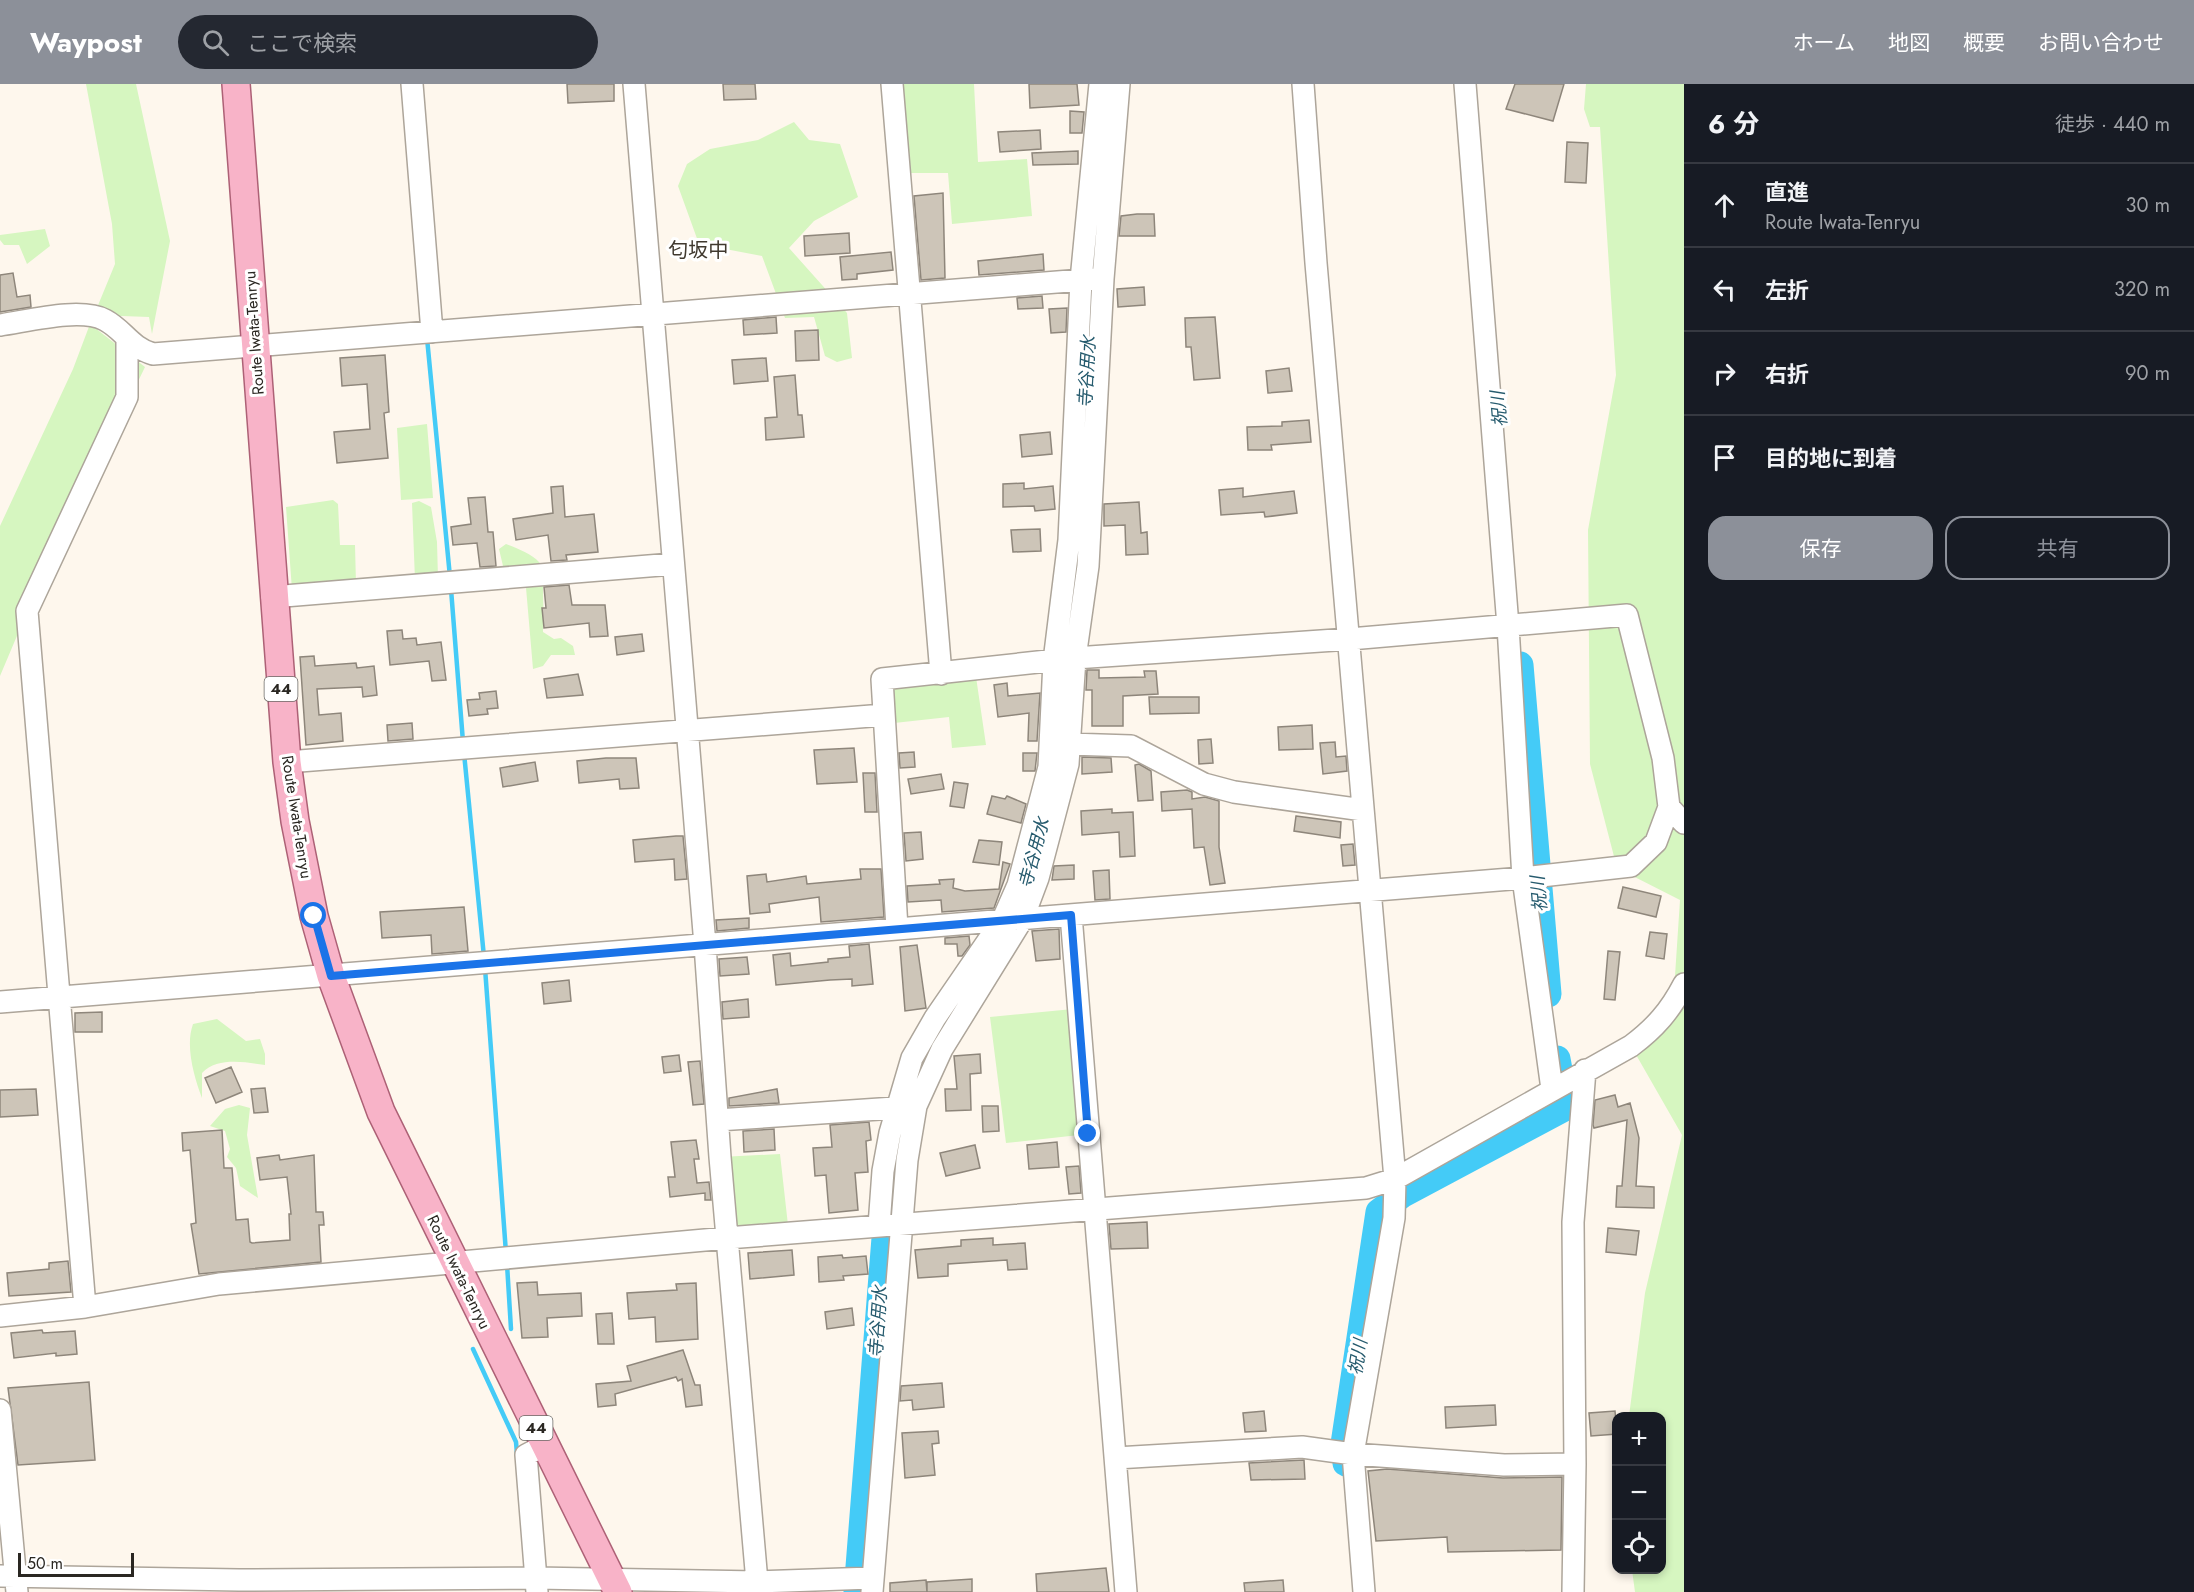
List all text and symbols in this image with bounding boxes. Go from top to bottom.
search box [178,15,598,69]
text: Waypost [30,22,142,63]
icon: search [199,26,232,59]
text: ここで検索 [247,27,357,59]
text: ホーム [1793,28,1855,58]
text: 地図 [1888,28,1930,58]
text: 概要 [1963,28,2005,58]
text: お問い合わせ [2038,28,2164,58]
text: 6 分 [1708,105,1759,143]
text: 徒歩 · 440 m [2055,110,2170,139]
text: 直進 [1765,176,1809,208]
icon: ahead [1708,189,1741,222]
text: 30 m [2125,191,2170,220]
text: Route Iwata-Tenryu [1765,208,1920,237]
district label: 匂坂中 [668,236,728,265]
street label: Route Iwata-Tenryu [238,270,270,396]
icon: left [1708,273,1741,306]
text: 左折 [1765,274,1809,306]
text: 320 m [2114,275,2170,304]
water label: 寺谷用水 [1072,333,1102,409]
icon: right [1708,357,1741,390]
text: 右折 [1765,358,1809,390]
text: 90 m [2125,359,2170,388]
water label: 祝川 [1484,388,1514,428]
icon: arrive [1708,441,1741,474]
text: 目的地に到着 [1765,442,1897,474]
button: 保存 [1708,516,1933,580]
button: 共有 [1945,516,2170,580]
road number: 44 [264,677,298,701]
street label: Route Iwata-Tenryu [276,754,318,880]
water label: 寺谷用水 [1012,813,1056,891]
water label: 祝川 [1524,873,1554,913]
route start [300,902,326,928]
route end [1074,1120,1100,1146]
street label: Route Iwata-Tenryu [421,1211,497,1333]
water label: 寺谷用水 [863,1283,894,1359]
water label: 祝川 [1342,1335,1374,1377]
map controls [1612,1412,1666,1574]
button: + [1612,1412,1666,1466]
road number: 44 [520,1416,552,1440]
button: − [1612,1466,1666,1520]
button: locate [1612,1520,1666,1574]
scale bar [18,1550,134,1578]
text: 50 m [27,1552,63,1575]

